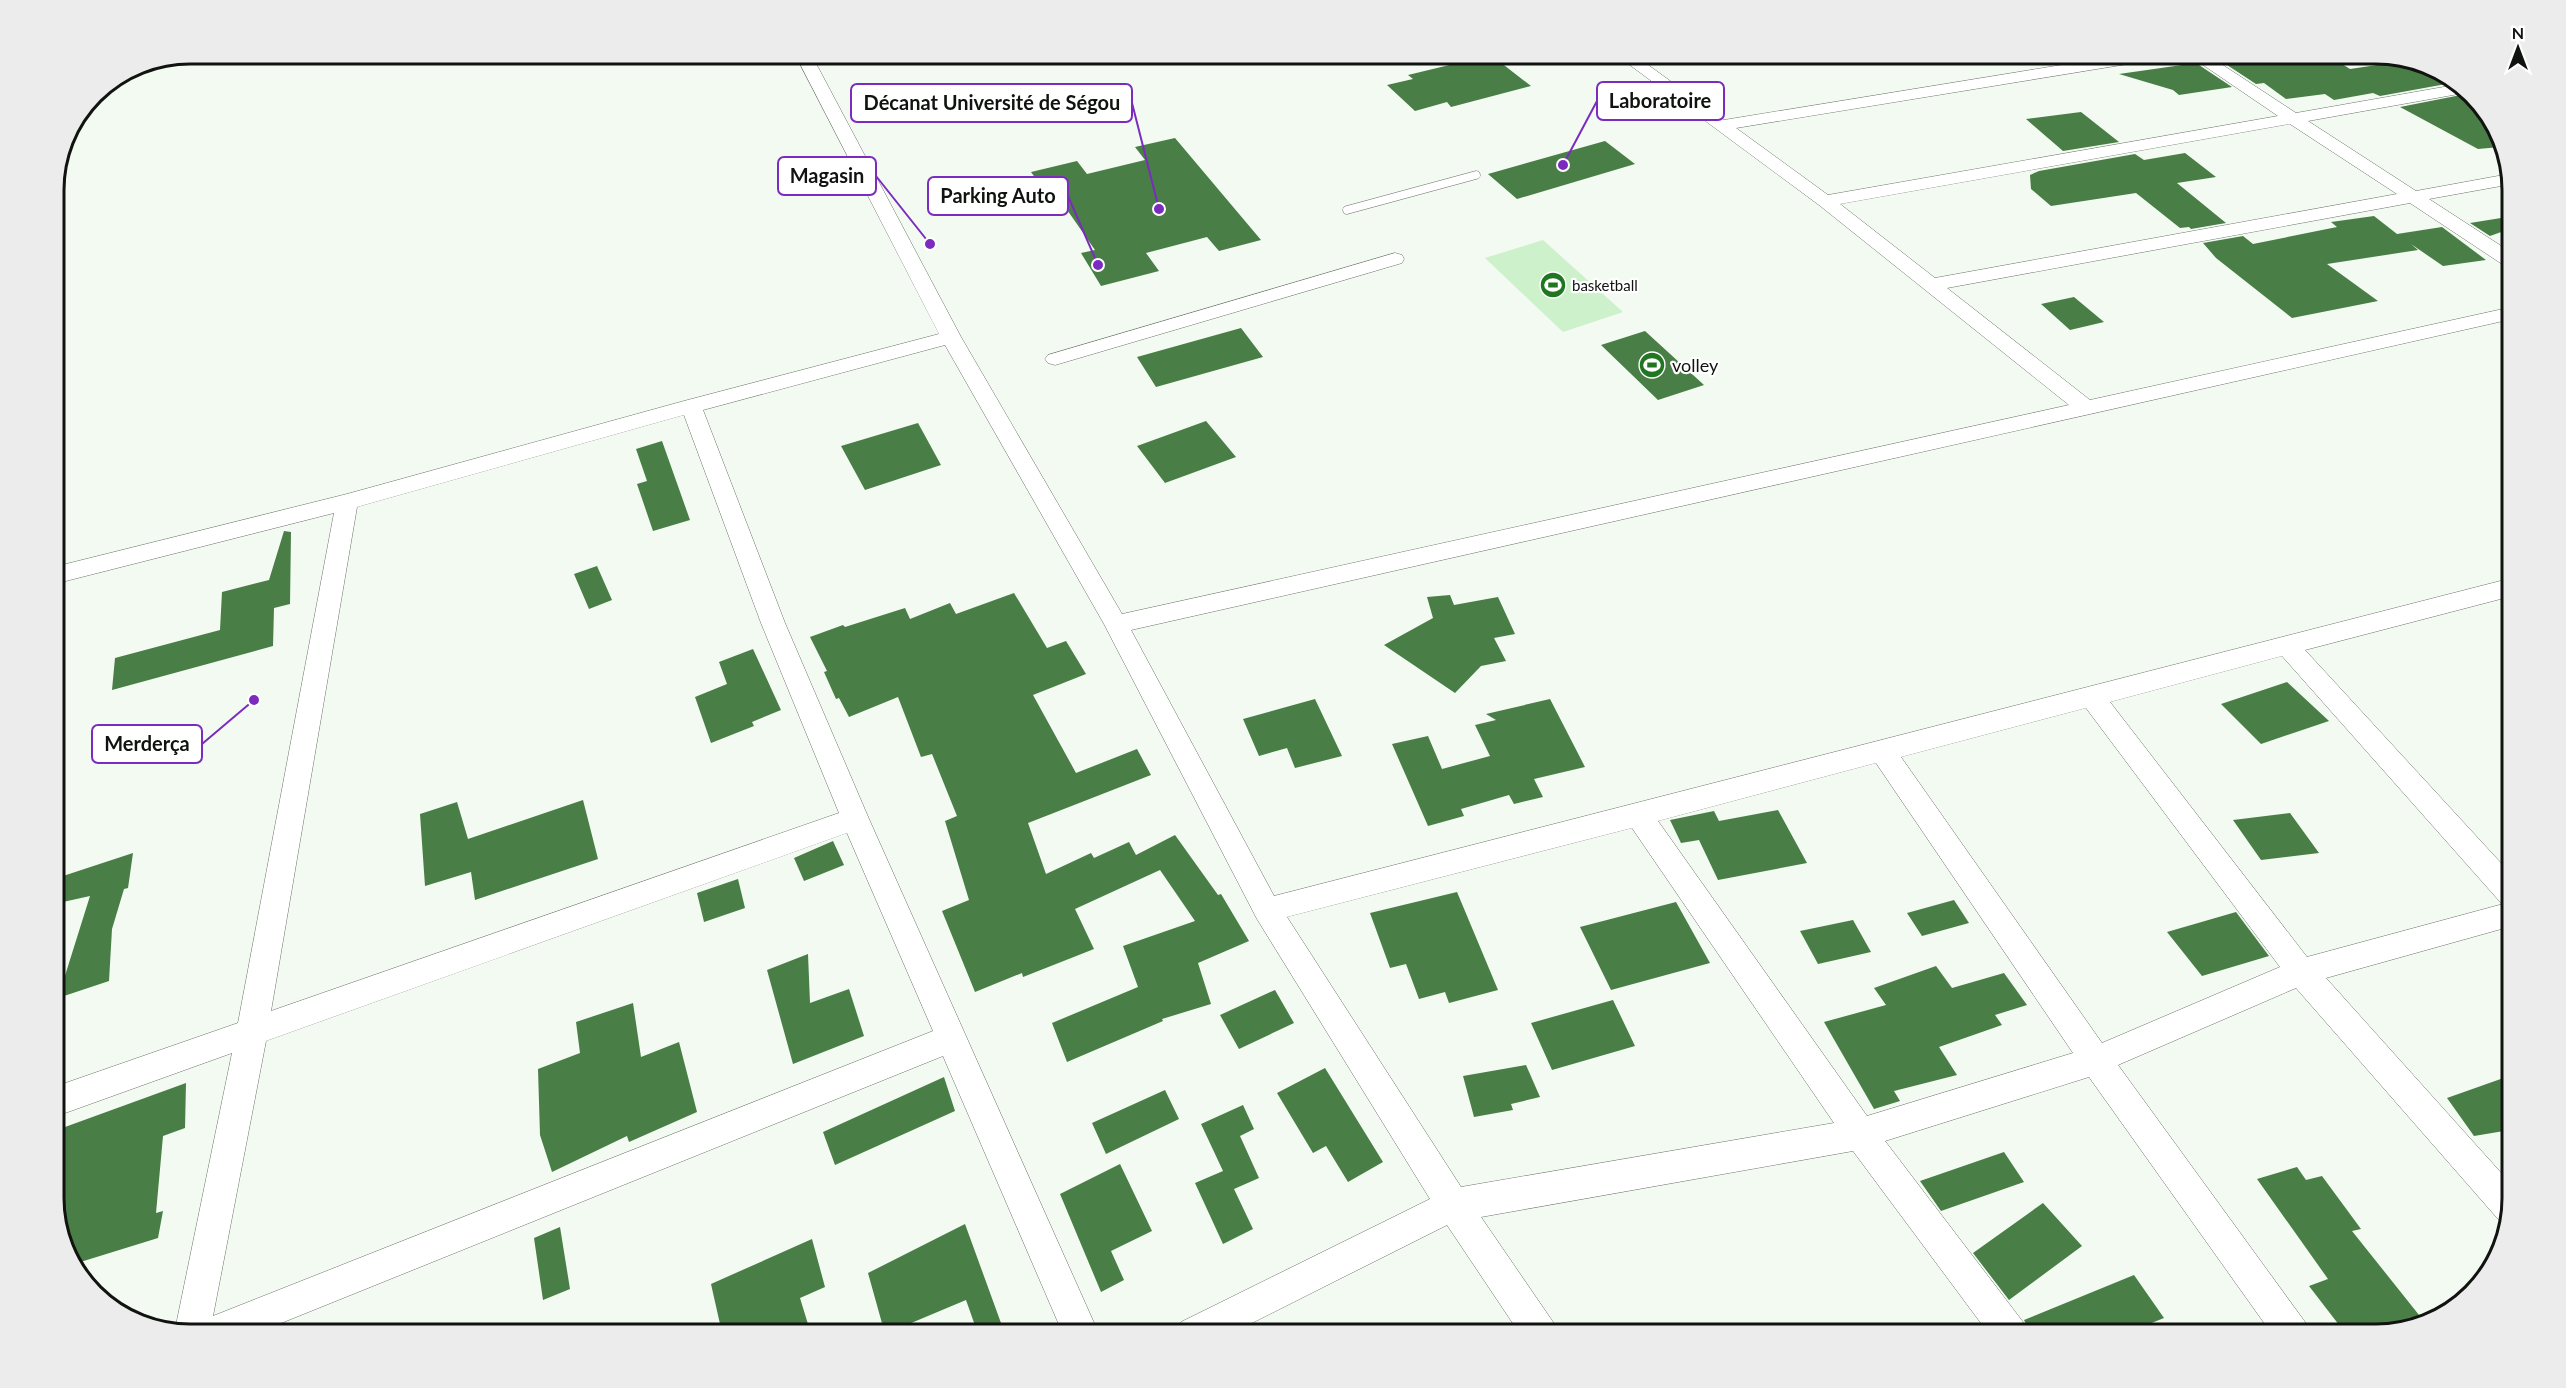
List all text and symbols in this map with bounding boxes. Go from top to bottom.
north arrow [2488,18,2548,78]
text: N [2512,23,2524,42]
callout: Laboratoire [1597,82,1724,120]
callout: Décanat Université de Ségou [851,84,1132,122]
text: Laboratoire [1609,88,1712,112]
text: Décanat Université de Ségou [864,90,1120,114]
callout: Magasin [778,157,876,195]
text: Magasin [790,163,864,187]
callout: Parking Auto [928,177,1068,215]
text: Parking Auto [940,183,1056,207]
sports icon: basketball [1538,270,1568,300]
place label: basketball [1572,276,1638,294]
sports icon: volley [1637,350,1667,380]
place label: volley [1672,354,1719,376]
callout: Merderça [92,725,202,763]
text: Merderça [104,731,190,755]

